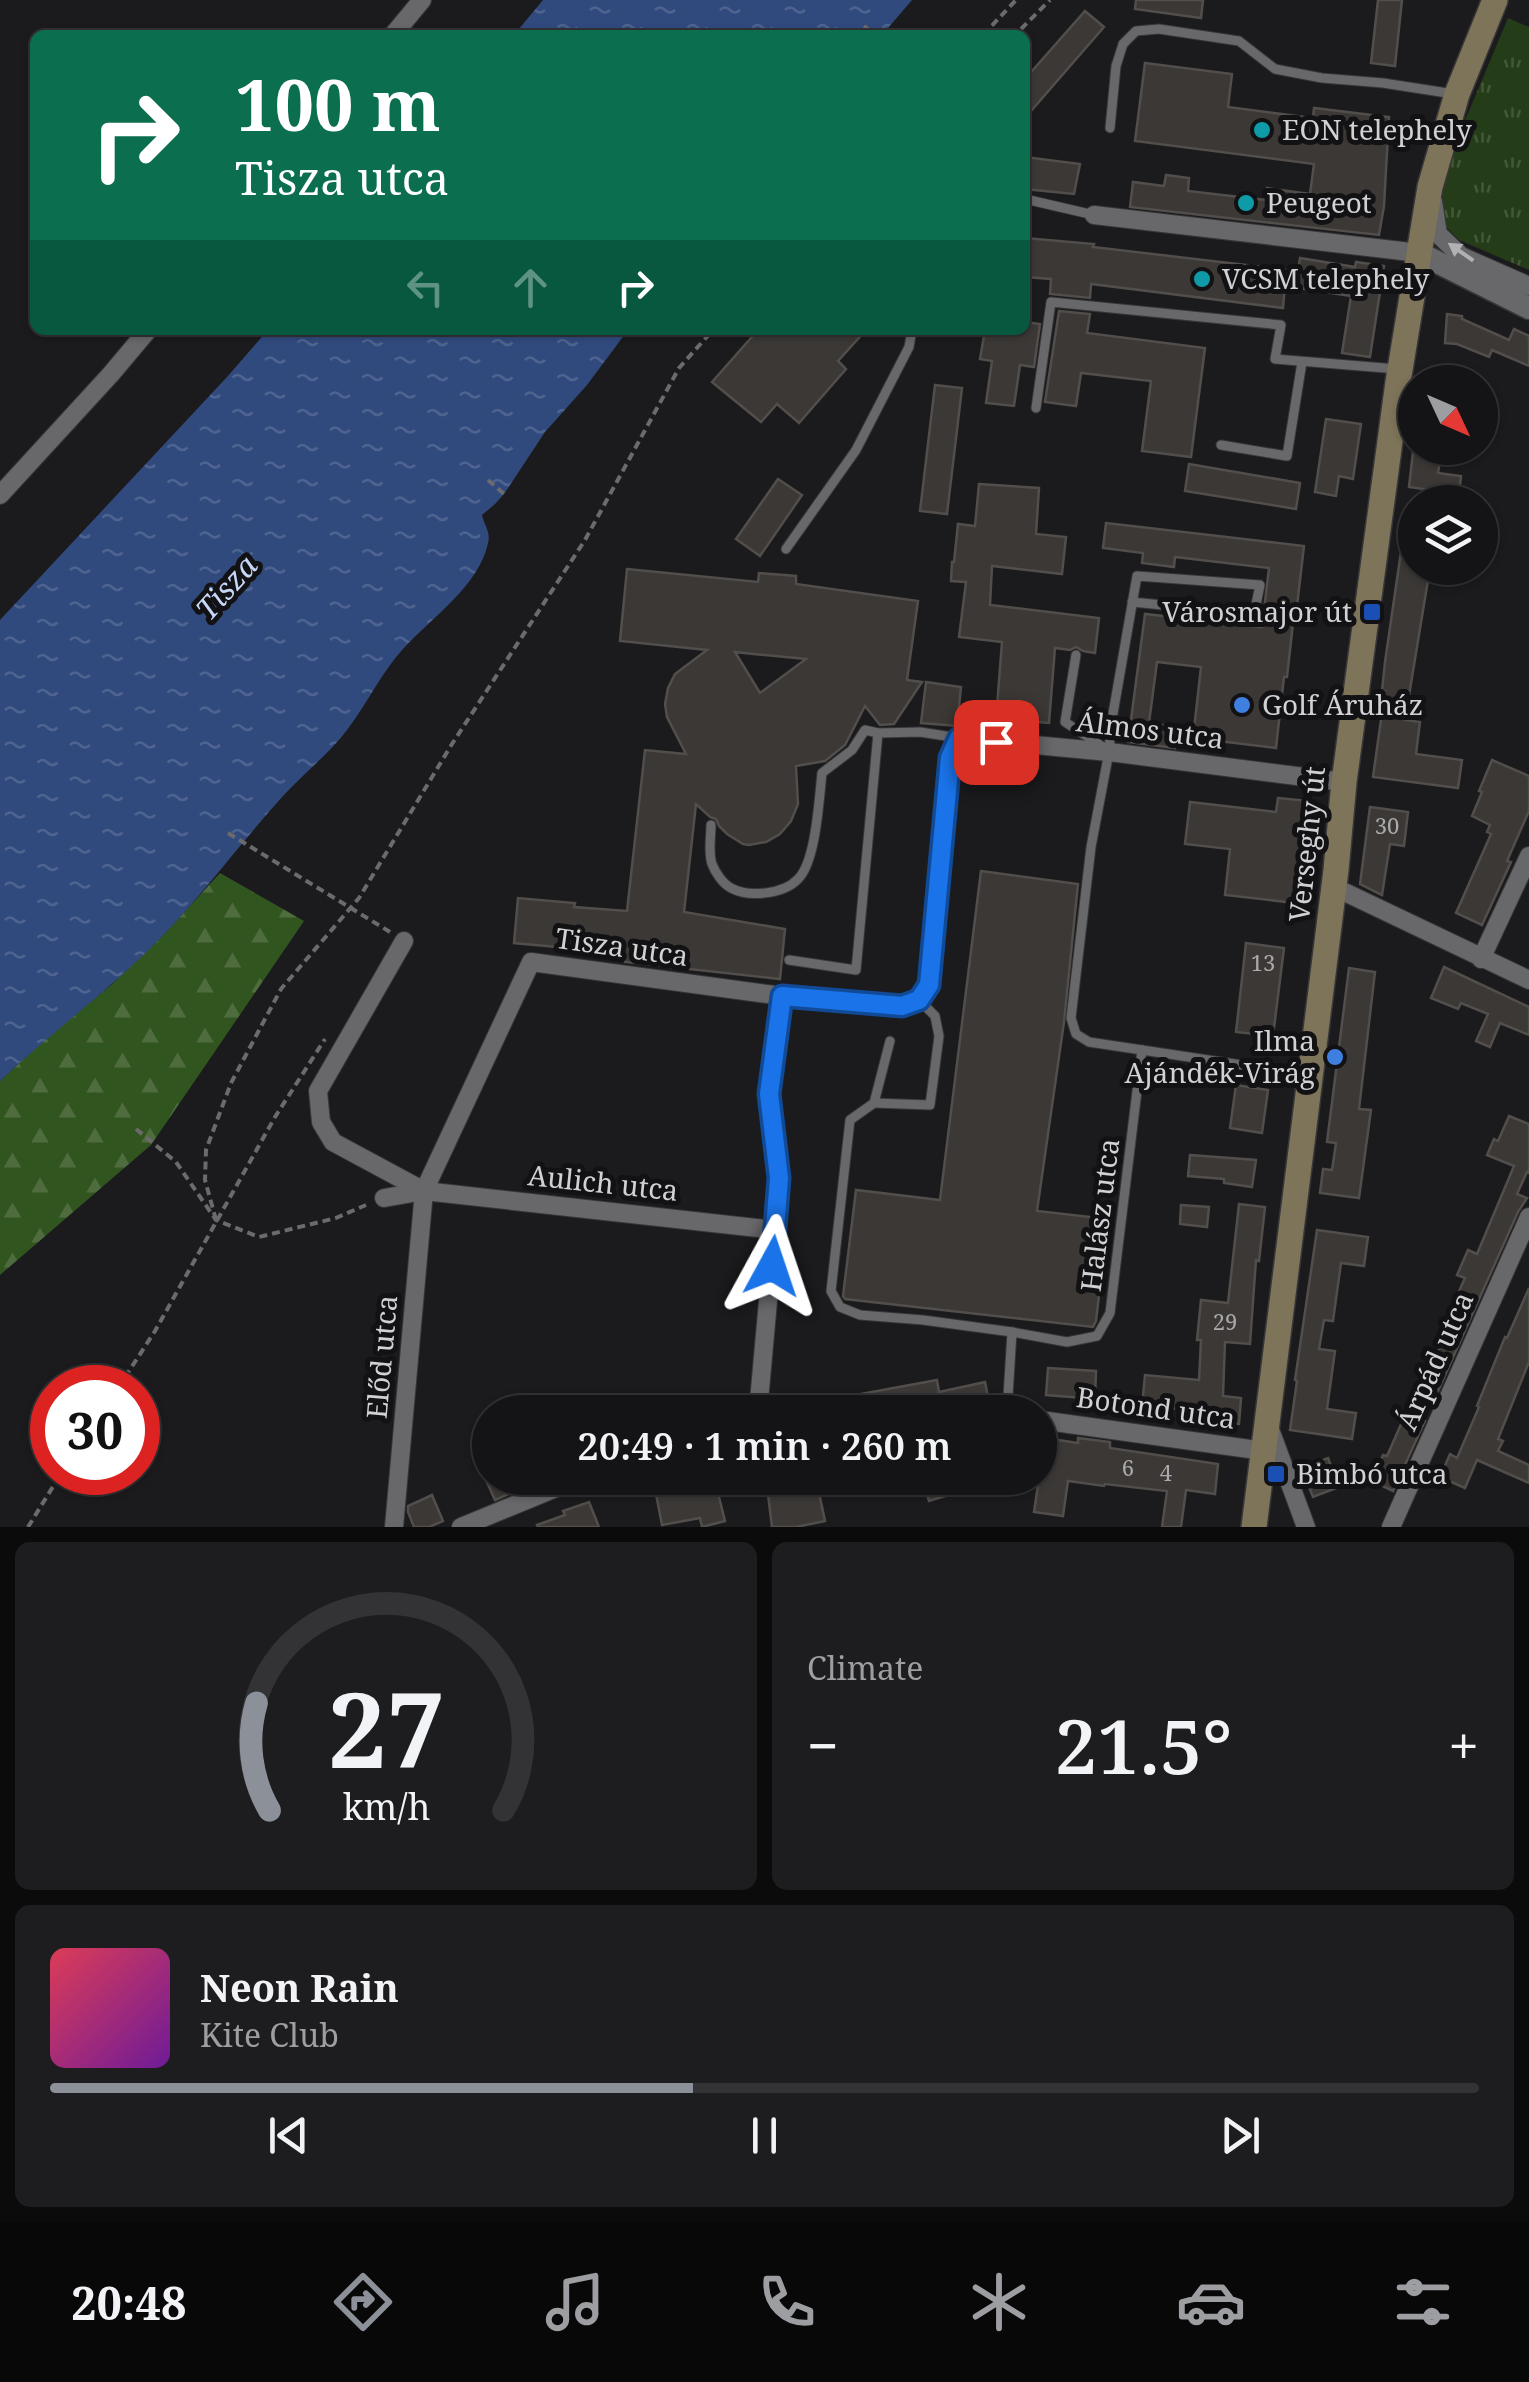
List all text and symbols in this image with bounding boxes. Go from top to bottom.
text: 100 m [235,56,441,152]
icon: right [70,70,200,200]
place label: EON telephely [1282,110,1472,148]
marker: EON telephely [1251,119,1273,141]
text: Tisza utca [235,147,449,208]
place label: Peugeot [1266,183,1372,221]
marker: Peugeot [1235,192,1257,214]
one-way arrow [1448,243,1474,262]
place label: VCSM telephely [1222,259,1429,297]
icon: left [398,260,453,315]
icon: ahead [503,260,558,315]
icon: right [608,260,663,315]
marker: VCSM telephely [1191,268,1213,290]
north arrow [1398,365,1498,465]
map controls [1398,365,1498,585]
button: layers [1398,485,1498,585]
water label: Tisza [186,545,266,628]
place label: Városmajor út [1162,592,1352,630]
marker: Városmajor út [1361,601,1383,623]
place label: Golf Áruház [1262,685,1423,723]
marker: Golf Áruház [1231,694,1253,716]
pin [954,700,1039,785]
street label: Álmos utca [1074,701,1226,757]
icon: arrive [969,715,1024,770]
street label: Verseghy út [1279,764,1333,923]
house number: 30 [1375,810,1399,840]
street label: Tisza utca [554,918,691,974]
house number: 13 [1251,947,1275,977]
place label: Ilma Ajándék-Virág [1124,1021,1315,1091]
marker: Ilma Ajándék-Virág [1324,1046,1346,1068]
street label: Halász utca [1071,1136,1127,1294]
street label: Aulich utca [526,1155,680,1209]
position arrow [720,1214,824,1318]
street label: Árpád utca [1387,1285,1481,1436]
street label: Előd utca [357,1294,405,1420]
house number: 29 [1213,1306,1237,1336]
speed limit sign: 30 [30,1365,160,1495]
street label: Botond utca [1074,1377,1238,1437]
text: 20:49 · 1 min · 260 m [577,1419,952,1471]
house number: 6 [1122,1452,1134,1482]
place label: Bimbó utca [1296,1454,1448,1492]
house number: 4 [1160,1457,1172,1487]
marker: Bimbó utca [1265,1463,1287,1485]
text: Climate [807,1646,923,1689]
text: 27 [327,1657,445,1798]
text: 21.5° [1055,1694,1232,1796]
text: − [807,1707,839,1782]
text: + [1448,1707,1479,1782]
text: km/h [342,1782,430,1830]
text: Neon Rain [200,1961,399,2013]
text: Kite Club [200,2013,339,2056]
icon: previous [261,2108,316,2163]
icon: pause [737,2108,792,2163]
icon: next [1213,2108,1268,2163]
icon: directions [328,2267,398,2337]
icon: music [540,2267,610,2337]
icon: phone [752,2267,822,2337]
icon: climate [964,2267,1034,2337]
icon: car [1176,2267,1246,2337]
icon: filters [1388,2267,1458,2337]
text: 20:48 [71,2272,186,2333]

